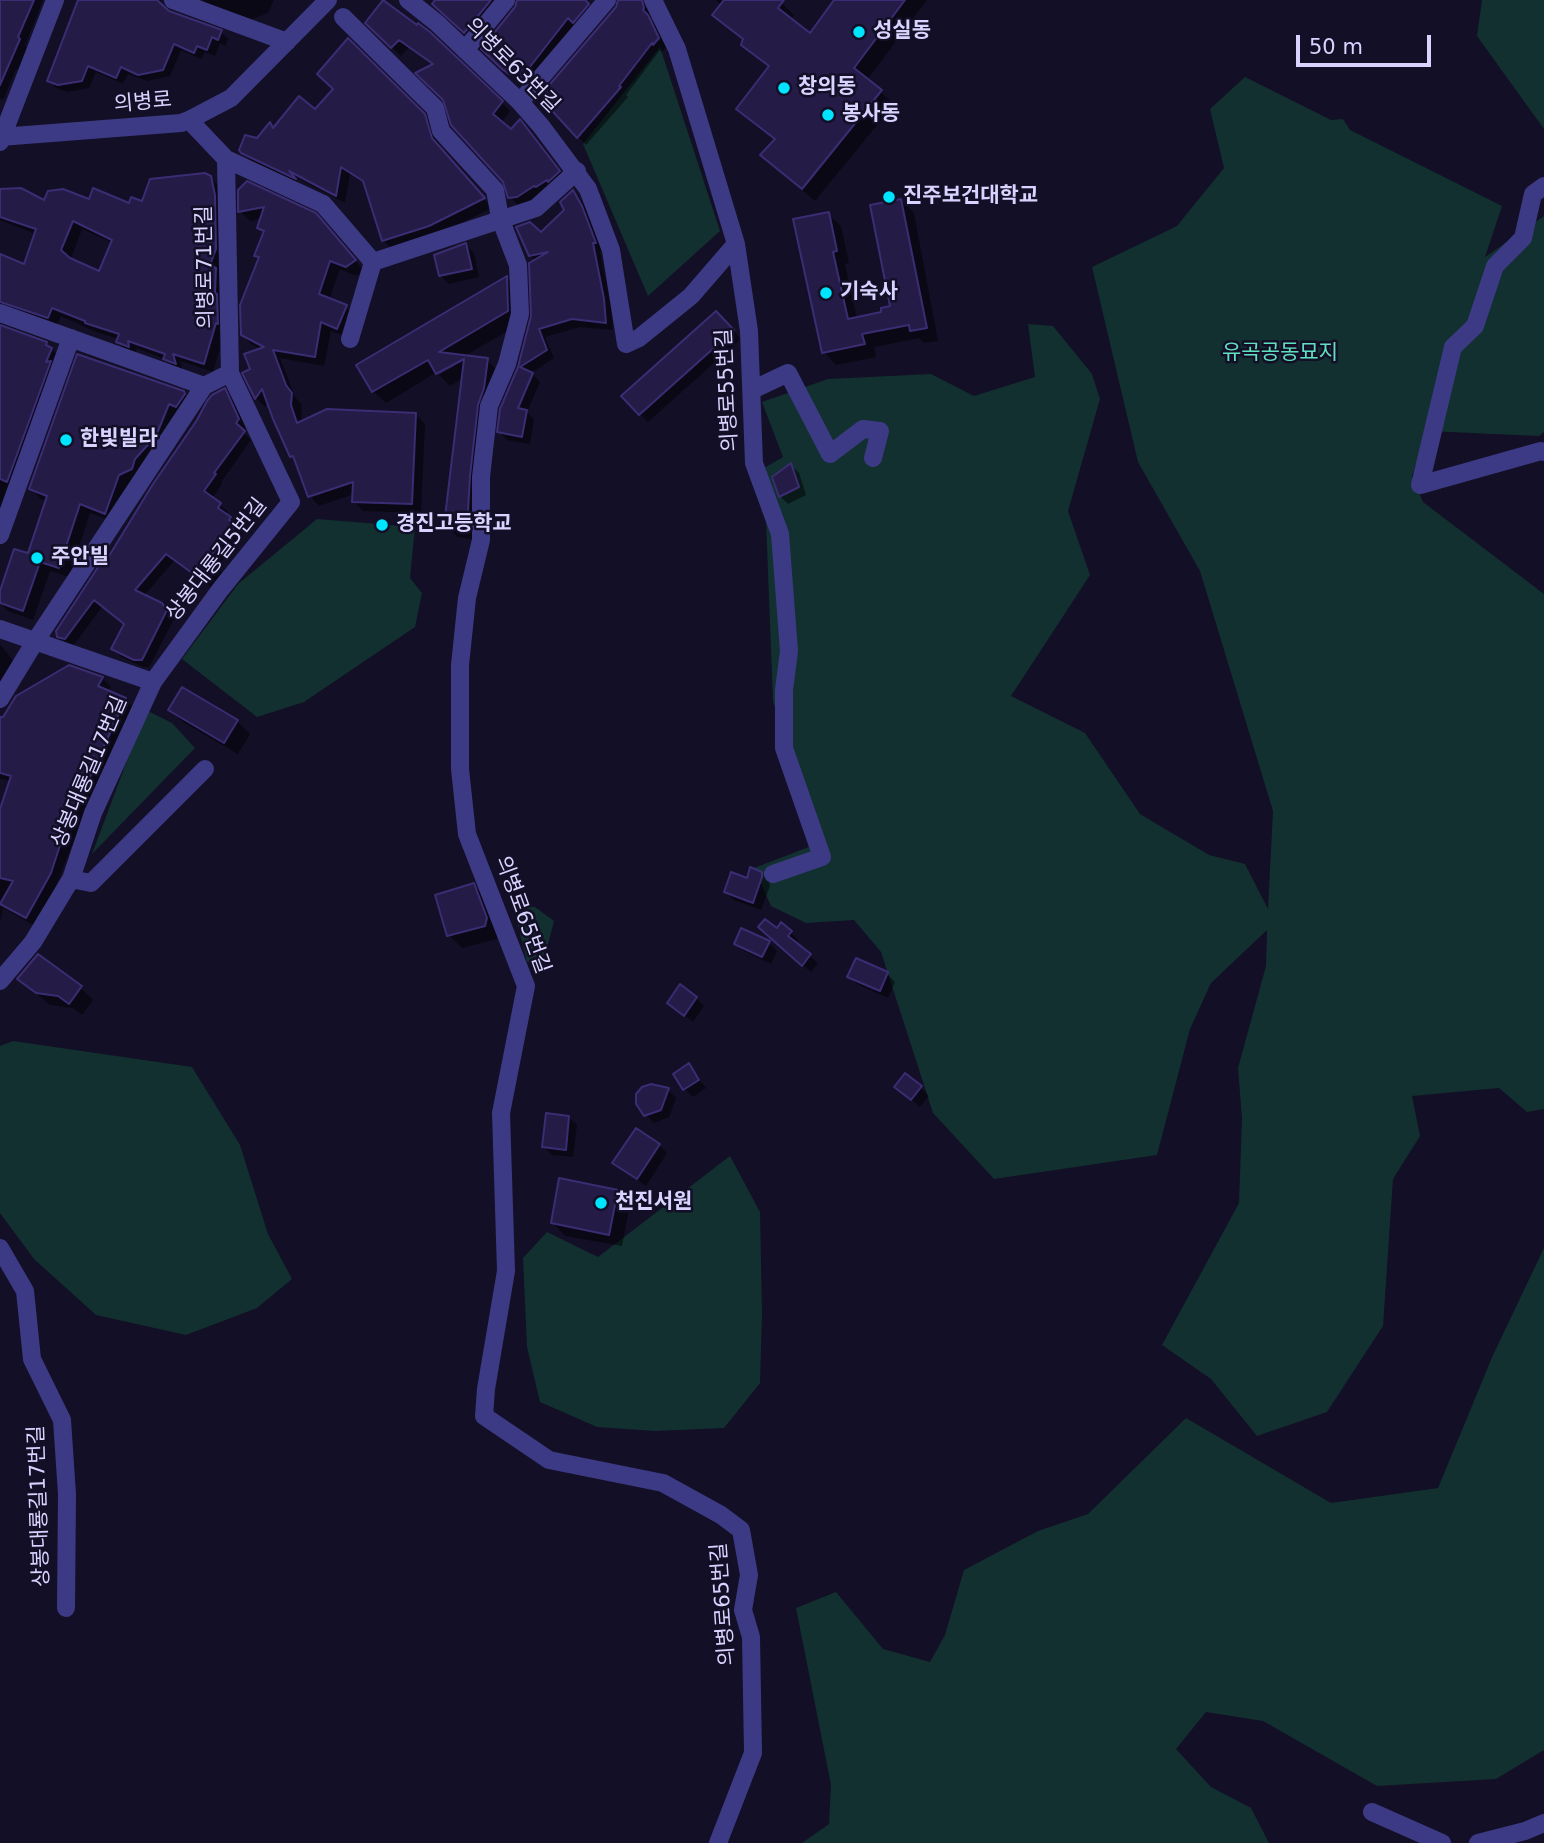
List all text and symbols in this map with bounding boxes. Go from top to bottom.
street label: 의병로63번길 [459,13,565,119]
place label: 성실동 [873,19,931,45]
scale bar [1299,21,1434,65]
marker: 성실동 [851,24,867,40]
text: 50 m [1309,35,1363,59]
place label: 창의동 [798,75,856,101]
marker: 창의동 [776,80,792,96]
street label: 의병로 [113,88,173,118]
place label: 봉사동 [842,102,900,128]
marker: 봉사동 [820,107,836,123]
place label: 진주보건대학교 [903,184,1038,210]
marker: 진주보건대학교 [881,189,897,205]
street label: 의병로71번길 [192,205,220,329]
place label: 기숙사 [840,280,898,306]
marker: 기숙사 [818,285,834,301]
street label: 의병로55번길 [712,328,744,452]
park label: 유곡공동묘지 [1222,341,1338,367]
place label: 한빛빌라 [80,427,157,453]
marker: 한빛빌라 [58,432,74,448]
street label: 상봉대룡길5번길 [161,494,273,626]
place label: 경진고등학교 [396,512,512,538]
marker: 경진고등학교 [374,517,390,533]
place label: 주안빌 [51,545,109,571]
marker: 주안빌 [29,550,45,566]
street label: 상봉대룡길17번길 [47,693,133,851]
street label: 의병로65번길 [489,853,555,977]
place label: 천진서원 [615,1190,692,1216]
marker: 천진서원 [593,1195,609,1211]
street label: 상봉대룡길17번길 [25,1425,55,1587]
street label: 의병로65번길 [707,1542,741,1666]

